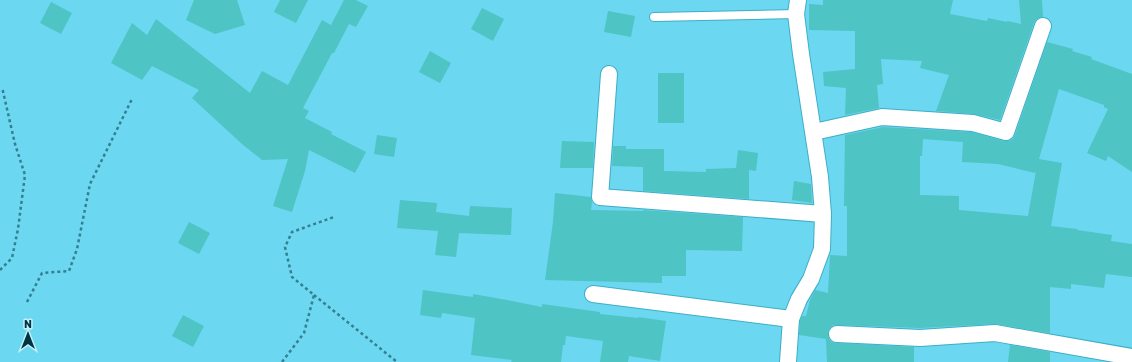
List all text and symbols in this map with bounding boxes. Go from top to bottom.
north arrow [8,314,48,354]
text: N [24,318,32,331]

